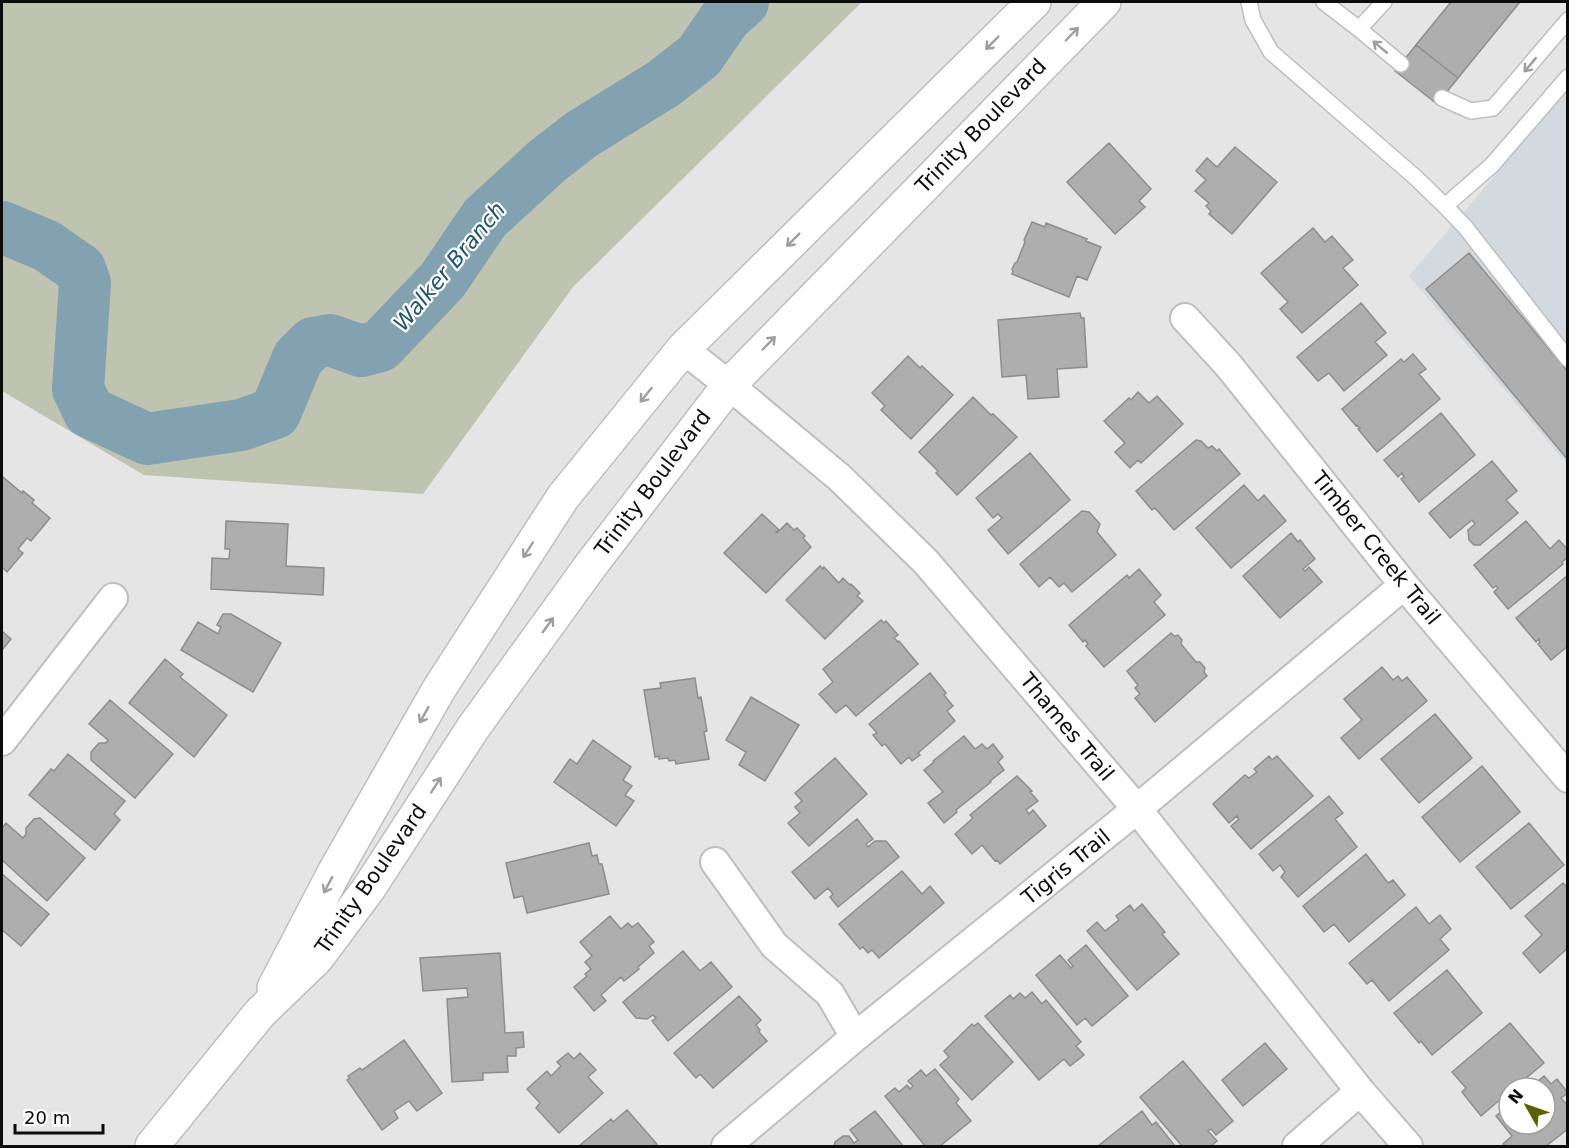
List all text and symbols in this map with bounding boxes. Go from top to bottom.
one-way arrow [1064,27,1079,42]
one-way arrow [985,35,1000,50]
one-way arrow [1372,40,1388,53]
street label: Trinity Boulevard [910,54,1051,199]
one-way arrow [1523,57,1536,73]
water label: Walker Branch [388,197,510,336]
one-way arrow [786,233,801,247]
one-way arrow [762,335,777,350]
one-way arrow [639,387,652,403]
street label: Trinity Boulevard [590,405,716,562]
street label: Timber Creek Trail [1306,466,1445,630]
one-way arrow [522,541,534,558]
one-way arrow [542,617,554,633]
street label: Thames Trail [1014,668,1119,786]
one-way arrow [418,706,430,723]
one-way arrow [431,777,443,794]
street label: Trinity Boulevard [310,800,432,959]
street label: Tigris Trail [1016,824,1115,910]
one-way arrow [322,876,334,893]
north arrow [1497,1076,1557,1136]
text: N [1504,1085,1527,1108]
scale bar [15,1097,104,1135]
text: 20 m [24,1107,70,1128]

